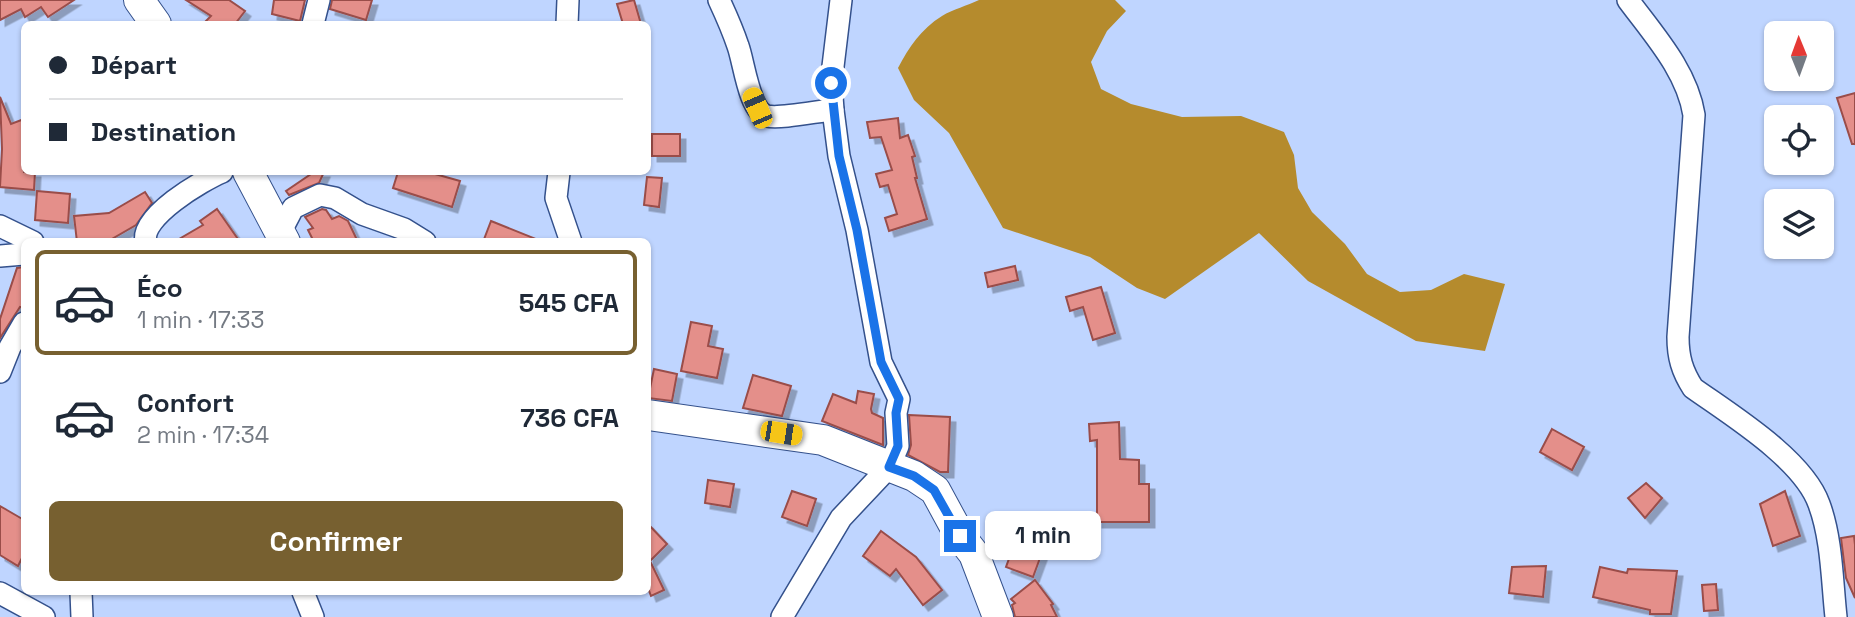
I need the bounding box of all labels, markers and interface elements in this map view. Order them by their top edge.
north arrow [1764,21,1834,91]
map controls [1764,21,1834,259]
text: Départ [91,48,177,82]
route start [815,67,847,99]
car [740,85,775,131]
button: locate [1764,105,1834,175]
text: Destination [91,115,236,149]
button: layers [1764,189,1834,259]
icon: car [53,271,116,334]
text: Éco [137,271,183,305]
text: 545 CFA [519,286,619,320]
text: 1 min · 17:33 [137,305,264,335]
icon: car [53,386,116,449]
text: Confort [137,386,234,420]
text: 736 CFA [520,401,619,435]
car [759,419,804,447]
text: 2 min · 17:34 [137,420,269,450]
button: Confirmer [49,501,623,581]
callout: 1 min [984,512,1100,560]
route end [944,520,976,552]
text: 1 min [1015,520,1071,550]

